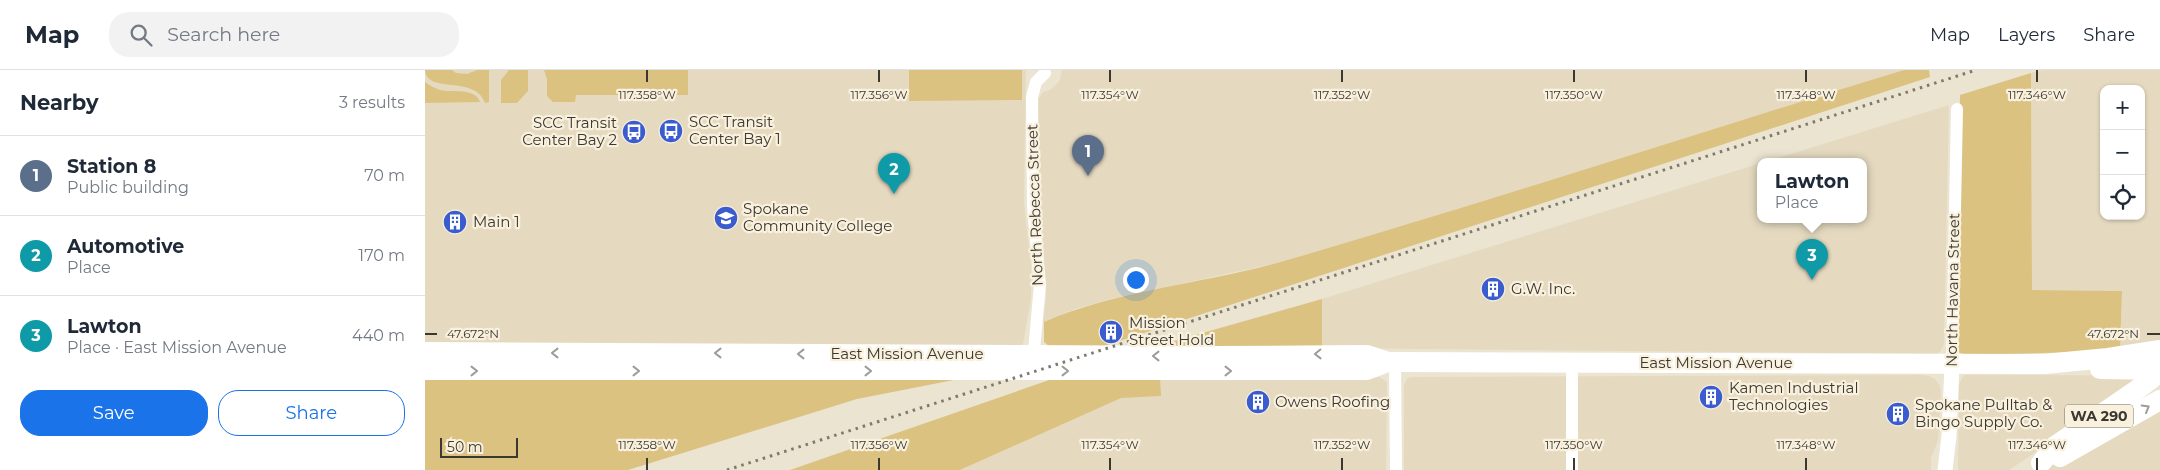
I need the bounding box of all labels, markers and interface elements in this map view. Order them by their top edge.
search box [109,12,459,57]
text: Map [25,20,79,49]
icon: search [127,21,155,49]
text: Search here [167,23,280,46]
text: Map [1930,24,1970,46]
text: Layers [1998,24,2055,46]
text: Share [2083,24,2135,46]
map controls [2100,85,2145,220]
button: + [2100,85,2145,130]
text: 117.358°W [618,87,676,102]
text: 117.356°W [851,87,907,102]
text: 117.354°W [1081,87,1139,102]
text: 117.352°W [1314,87,1370,102]
text: 117.350°W [1545,87,1603,102]
text: 117.348°W [1777,87,1835,102]
text: 117.346°W [2008,87,2066,102]
text: Nearby [20,90,99,115]
text: 3 results [339,93,405,112]
place label: SCC Transit Center Bay 1 [689,112,781,148]
place label: SCC Transit Center Bay 2 [522,113,617,149]
bus stop icon: SCC Transit Center Bay 1 [658,118,684,144]
bus stop icon: SCC Transit Center Bay 2 [621,119,647,145]
street label: North Rebecca Street [1022,124,1047,286]
button: − [2100,130,2145,175]
pin: 1 [1072,135,1104,176]
pin: 2 [878,153,910,194]
text: Station 8 [67,155,156,178]
popup [1757,158,1867,223]
text: 1 [33,166,39,185]
text: 70 m [364,166,405,185]
text: Lawton [1775,170,1849,193]
button: locate [2100,175,2145,220]
text: Public building [67,178,189,197]
text: Place [1775,193,1819,212]
place label: Spokane Community College [743,199,892,235]
school or university icon: Spokane Community College [713,205,739,231]
building icon: Main 1 [442,209,468,235]
place label: Main 1 [473,212,520,231]
street label: North Havana Street [1942,213,1963,367]
text: Automotive [67,235,184,258]
pin: 3 [1796,239,1828,280]
text: 2 [31,246,41,265]
text: 170 m [358,246,405,265]
text: Place [67,258,111,277]
your location [1123,267,1149,293]
building icon: G.W. Inc. [1480,276,1506,302]
place label: G.W. Inc. [1511,279,1575,298]
place label: Mission Street Hold [1129,313,1214,349]
text: Lawton [67,315,142,338]
building icon: Mission Street Hold [1098,319,1124,345]
text: 3 [31,326,41,345]
text: 440 m [352,326,405,345]
text: 47.672°N [447,326,499,341]
text: 47.672°N [2087,326,2139,341]
text: Place · East Mission Avenue [67,338,287,357]
street label: East Mission Avenue [830,344,984,363]
one-way arrow [551,348,558,358]
one-way arrow [713,348,721,358]
one-way arrow [796,349,804,359]
one-way arrow [1314,349,1322,360]
one-way arrow [1151,351,1159,361]
street label: East Mission Avenue [1639,353,1793,372]
one-way arrow [470,365,478,376]
one-way arrow [632,366,640,376]
one-way arrow [864,366,872,376]
one-way arrow [1062,366,1069,376]
one-way arrow [1224,366,1232,376]
place label: Kamen Industrial Technologies [1729,378,1859,414]
building icon: Kamen Industrial Technologies [1698,384,1724,410]
building icon: Owens Roofing [1245,389,1271,415]
button: Save [20,390,208,436]
button: Share [218,390,405,436]
place label: Owens Roofing [1275,392,1390,411]
place label: Spokane Pulltab & Bingo Supply Co. [1915,395,2052,431]
building icon: Spokane Pulltab & Bingo Supply Co. [1885,401,1911,427]
road number: WA 290 [2065,404,2133,428]
one-way arrow [2140,404,2149,414]
scale bar [440,435,517,458]
text: 117.358°W [618,437,676,452]
text: 117.356°W [851,437,907,452]
text: 117.354°W [1081,437,1139,452]
text: 117.352°W [1314,437,1370,452]
text: 117.350°W [1545,437,1603,452]
text: 117.348°W [1777,437,1835,452]
text: 117.346°W [2008,437,2066,452]
text: 50 m [447,438,483,456]

